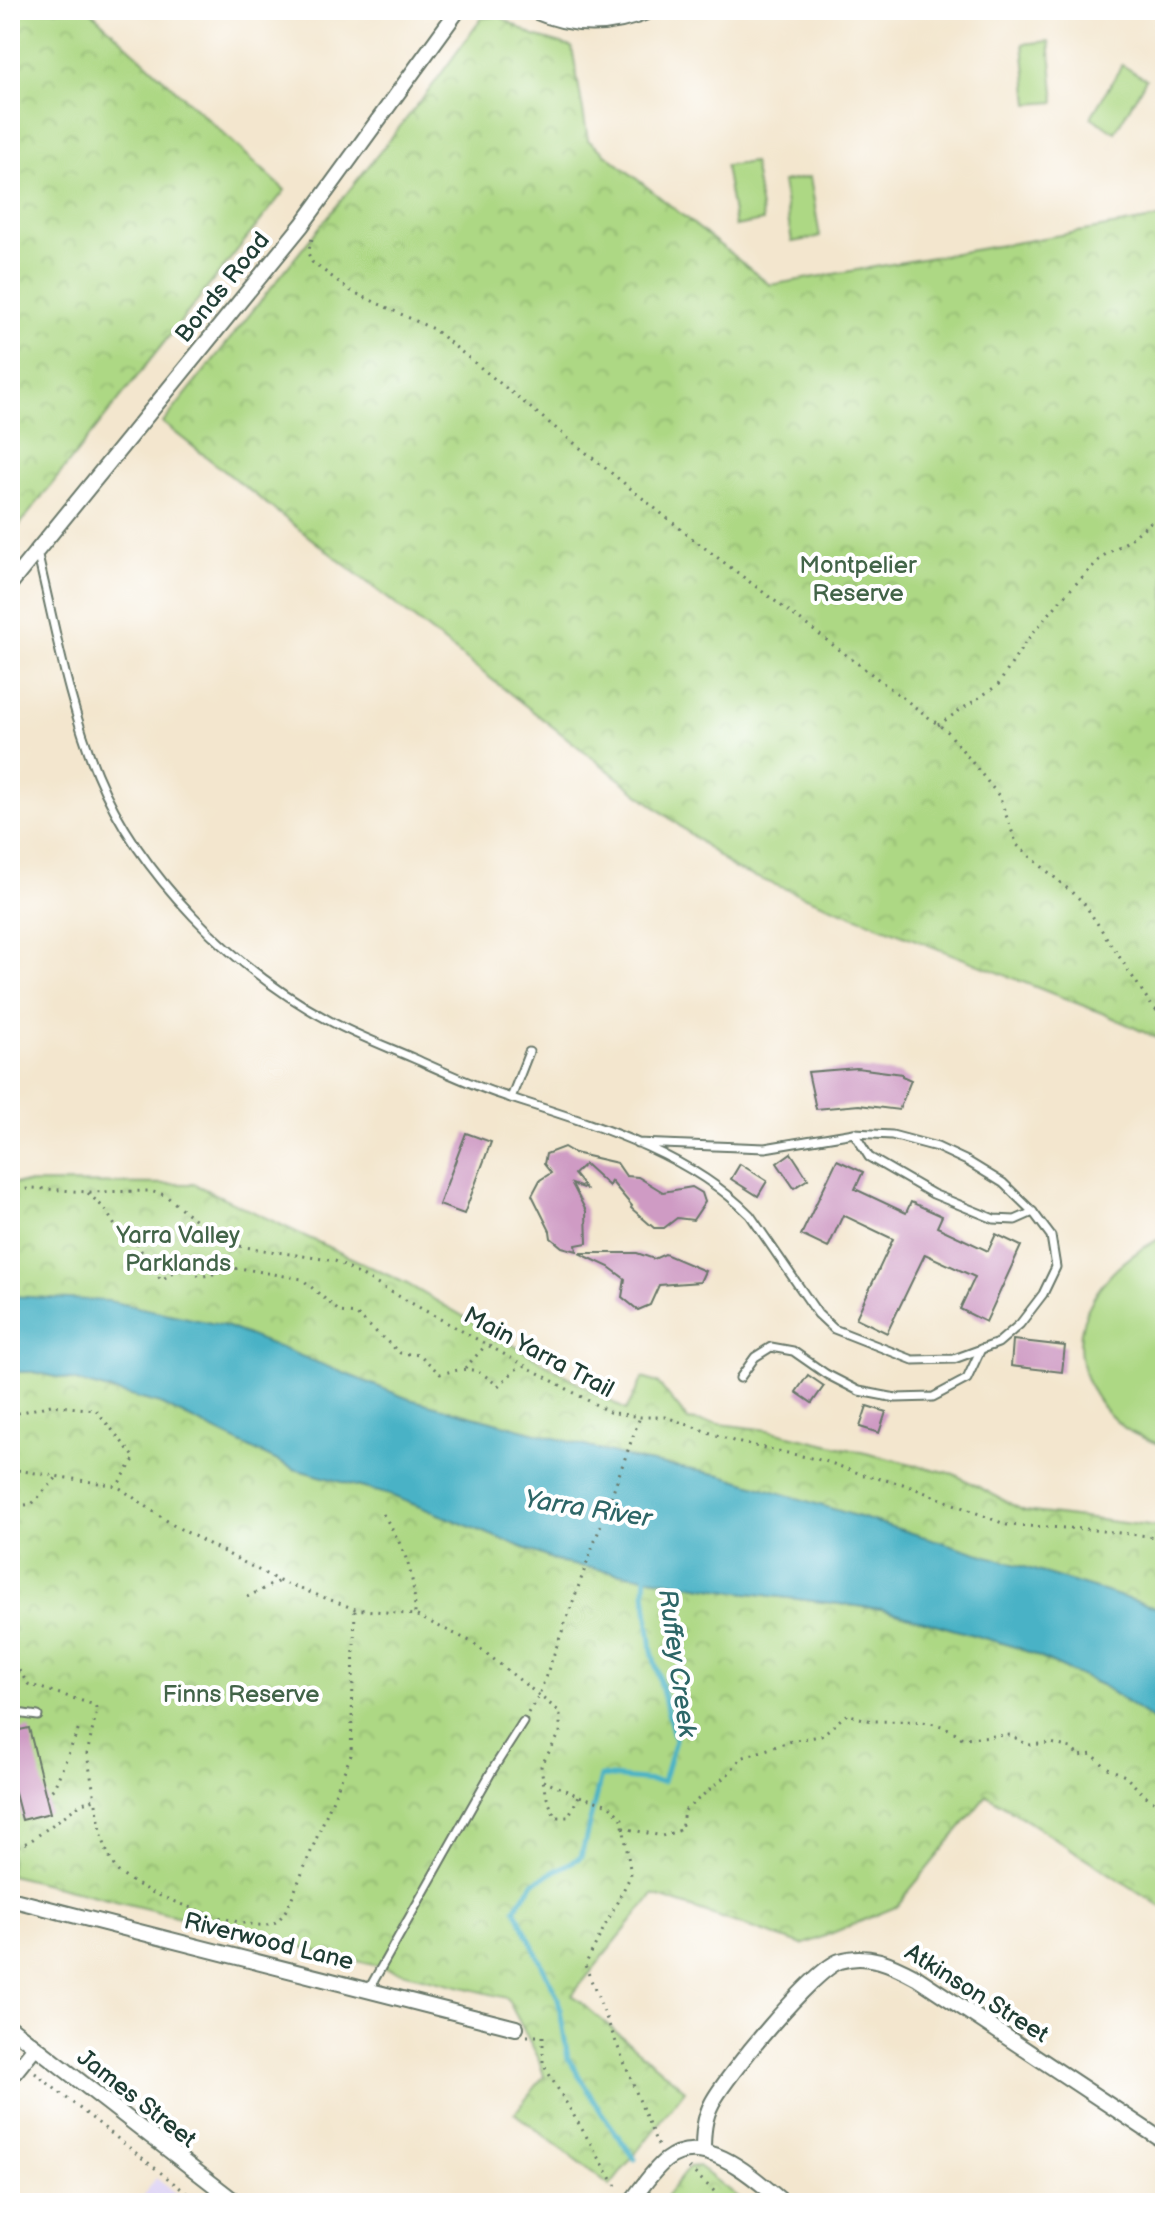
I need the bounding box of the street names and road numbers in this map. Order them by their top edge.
street label: Bonds Road [169,226,276,348]
street label: Main Yarra Trail [459,1301,619,1404]
street label: Riverwood Lane [181,1906,357,1977]
street label: Atkinson Street [900,1938,1054,2049]
street label: James Street [71,2043,203,2154]

